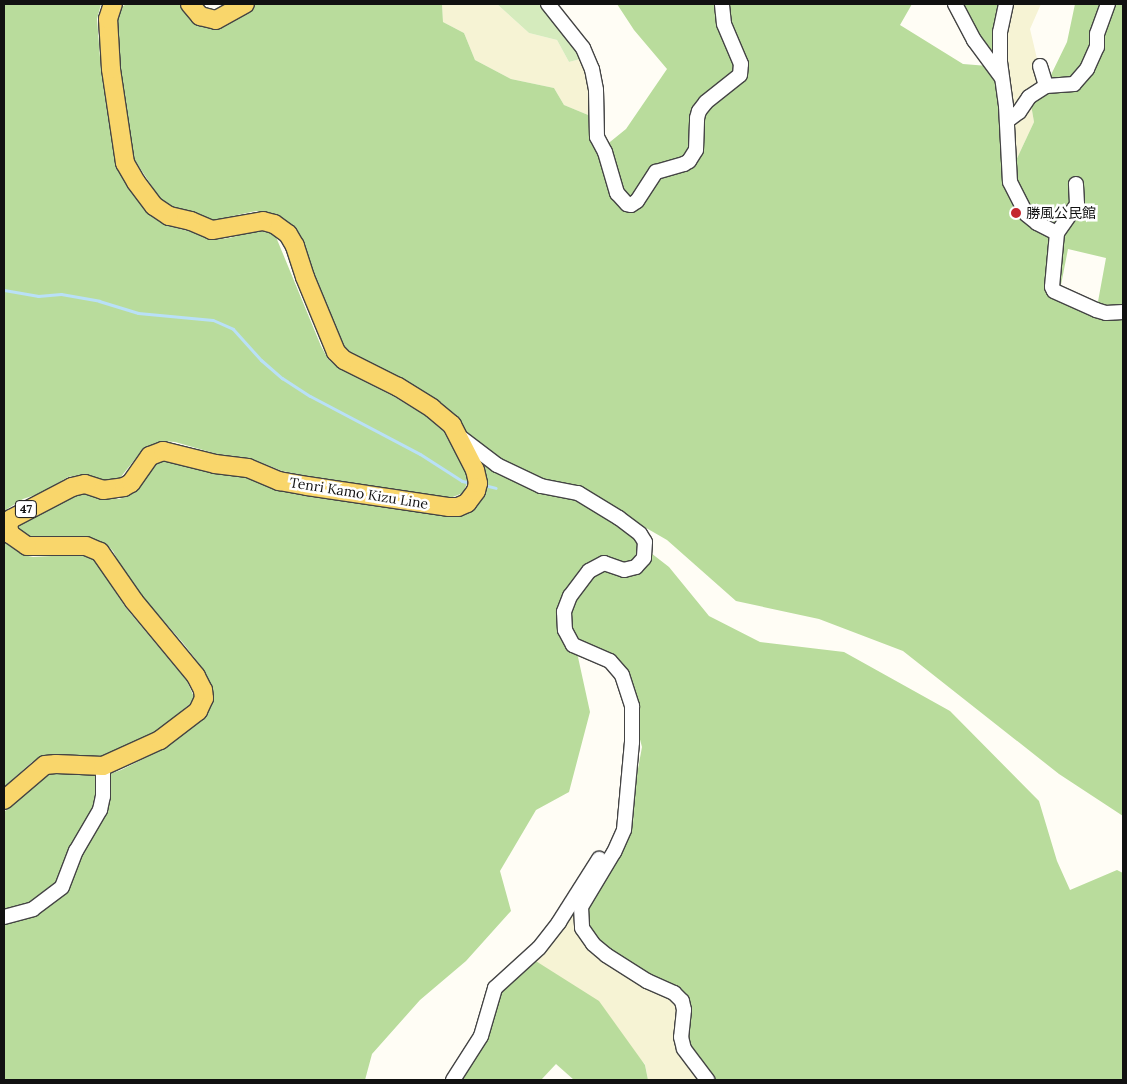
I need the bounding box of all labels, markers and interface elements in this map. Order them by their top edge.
place label: 勝風公民館 [1026,205,1096,221]
marker: 勝風公民館 [1010,207,1022,219]
street label: Tenri Kamo Kizu Line [289,474,429,512]
road number: 47 [15,499,37,518]

